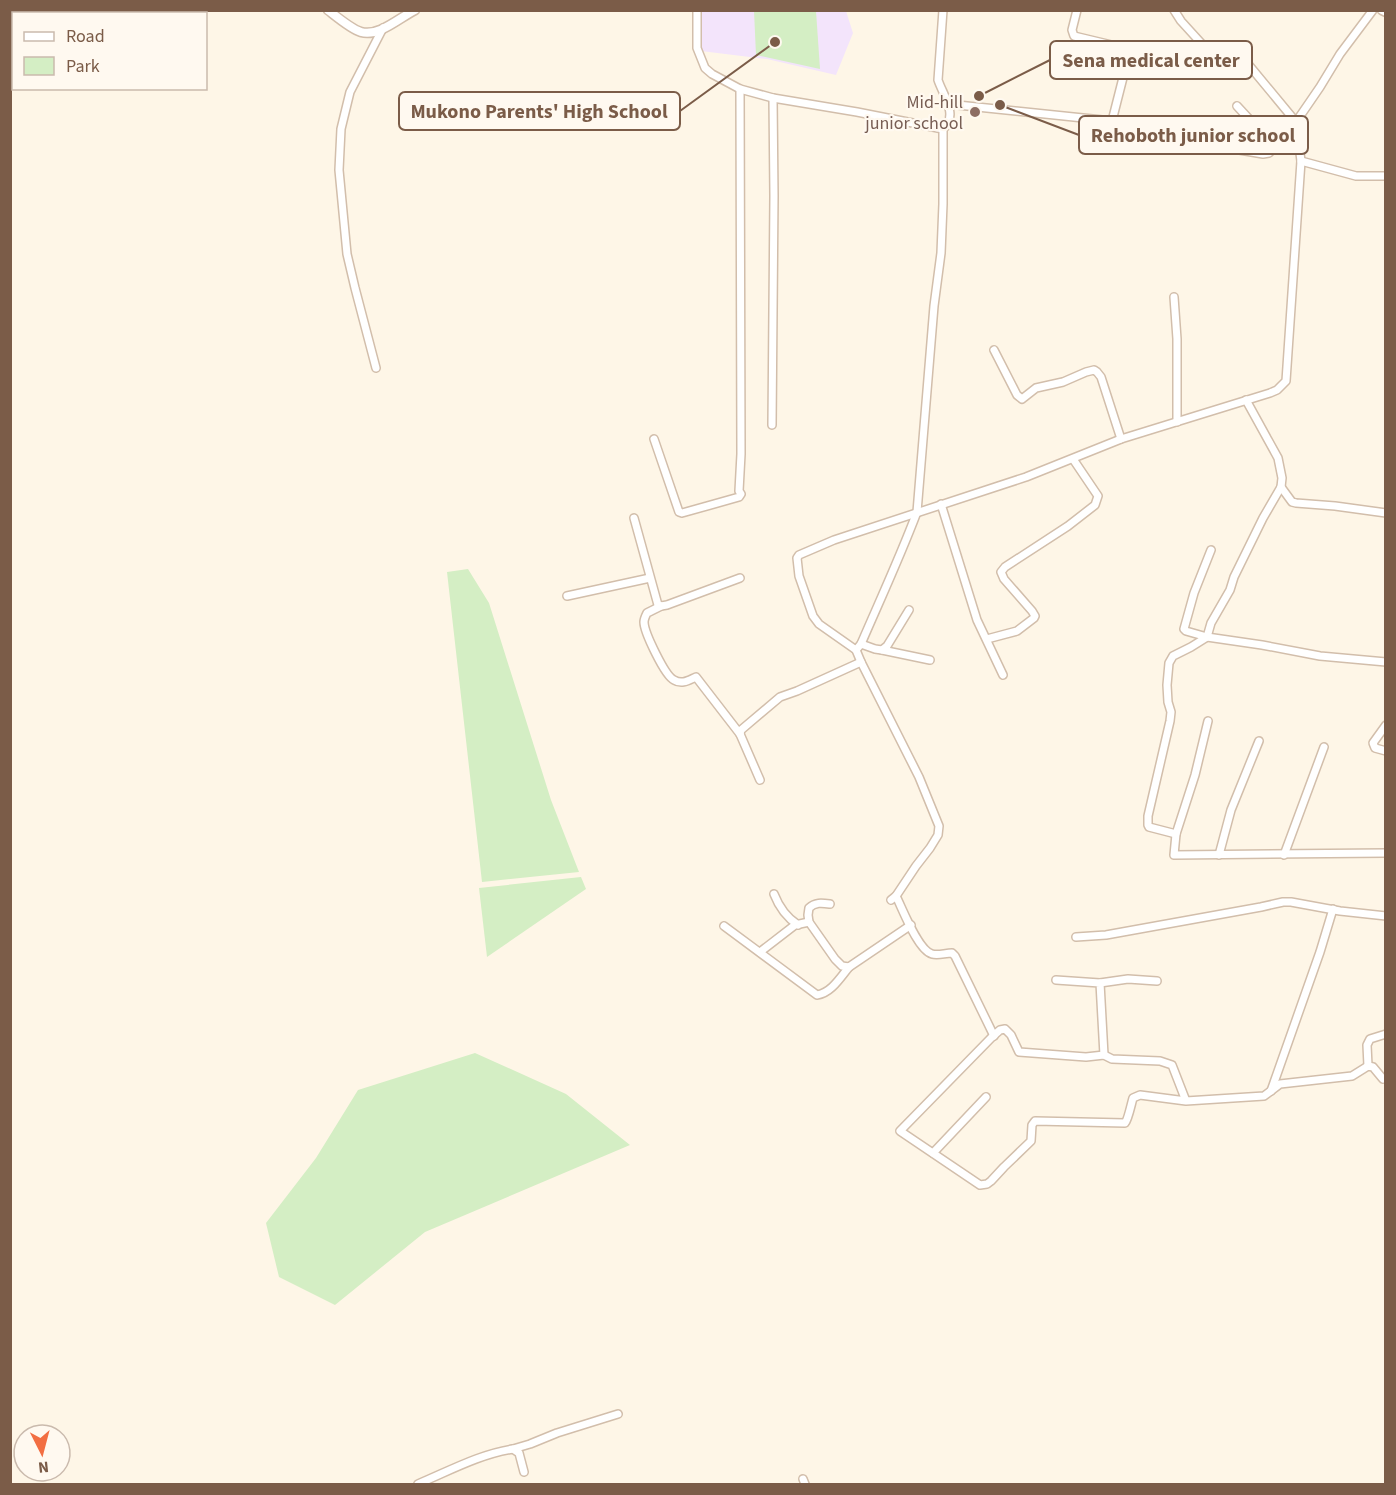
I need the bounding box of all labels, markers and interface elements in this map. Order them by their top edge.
legend [12,12,207,90]
text: Road [66,24,105,49]
callout: Sena medical center [1050,41,1252,79]
text: Sena medical center [1062,47,1240,75]
text: Park [66,54,100,79]
place label: Mid-hill junior school [864,90,963,136]
callout: Mukono Parents' High School [399,92,680,130]
text: Mukono Parents' High School [410,98,668,126]
marker: Mid-hill junior school [968,105,982,119]
callout: Rehoboth junior school [1079,116,1308,154]
text: Rehoboth junior school [1091,122,1296,150]
north arrow [12,1423,72,1483]
text: N [37,1455,50,1478]

